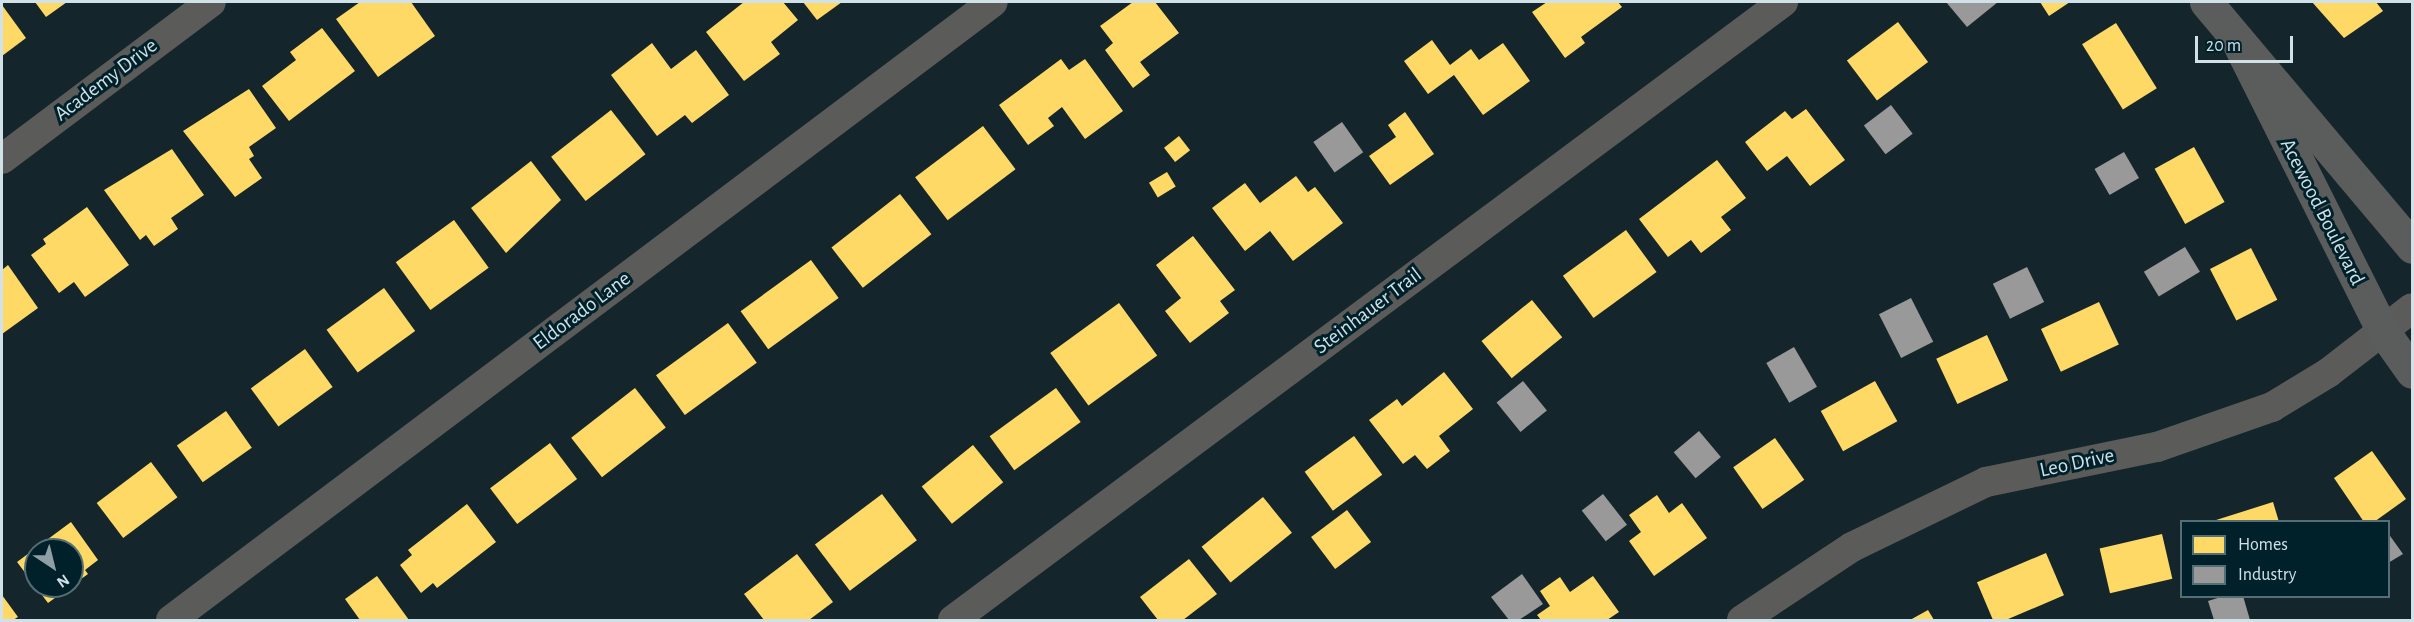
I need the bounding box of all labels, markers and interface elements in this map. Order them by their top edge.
scale bar [2198,24,2296,62]
street label: Academy Drive [50,33,162,127]
text: 20 m [2206,37,2241,55]
street label: Acewood Boulevard [2274,135,2370,289]
street label: Steinhauer Trail [1309,262,1427,360]
street label: Eldorado Lane [528,266,636,356]
street label: Leo Drive [2037,443,2117,483]
legend [2180,520,2390,598]
text: Homes [2238,536,2288,554]
north arrow [24,538,84,598]
text: Industry [2238,566,2297,584]
text: N [54,571,72,591]

